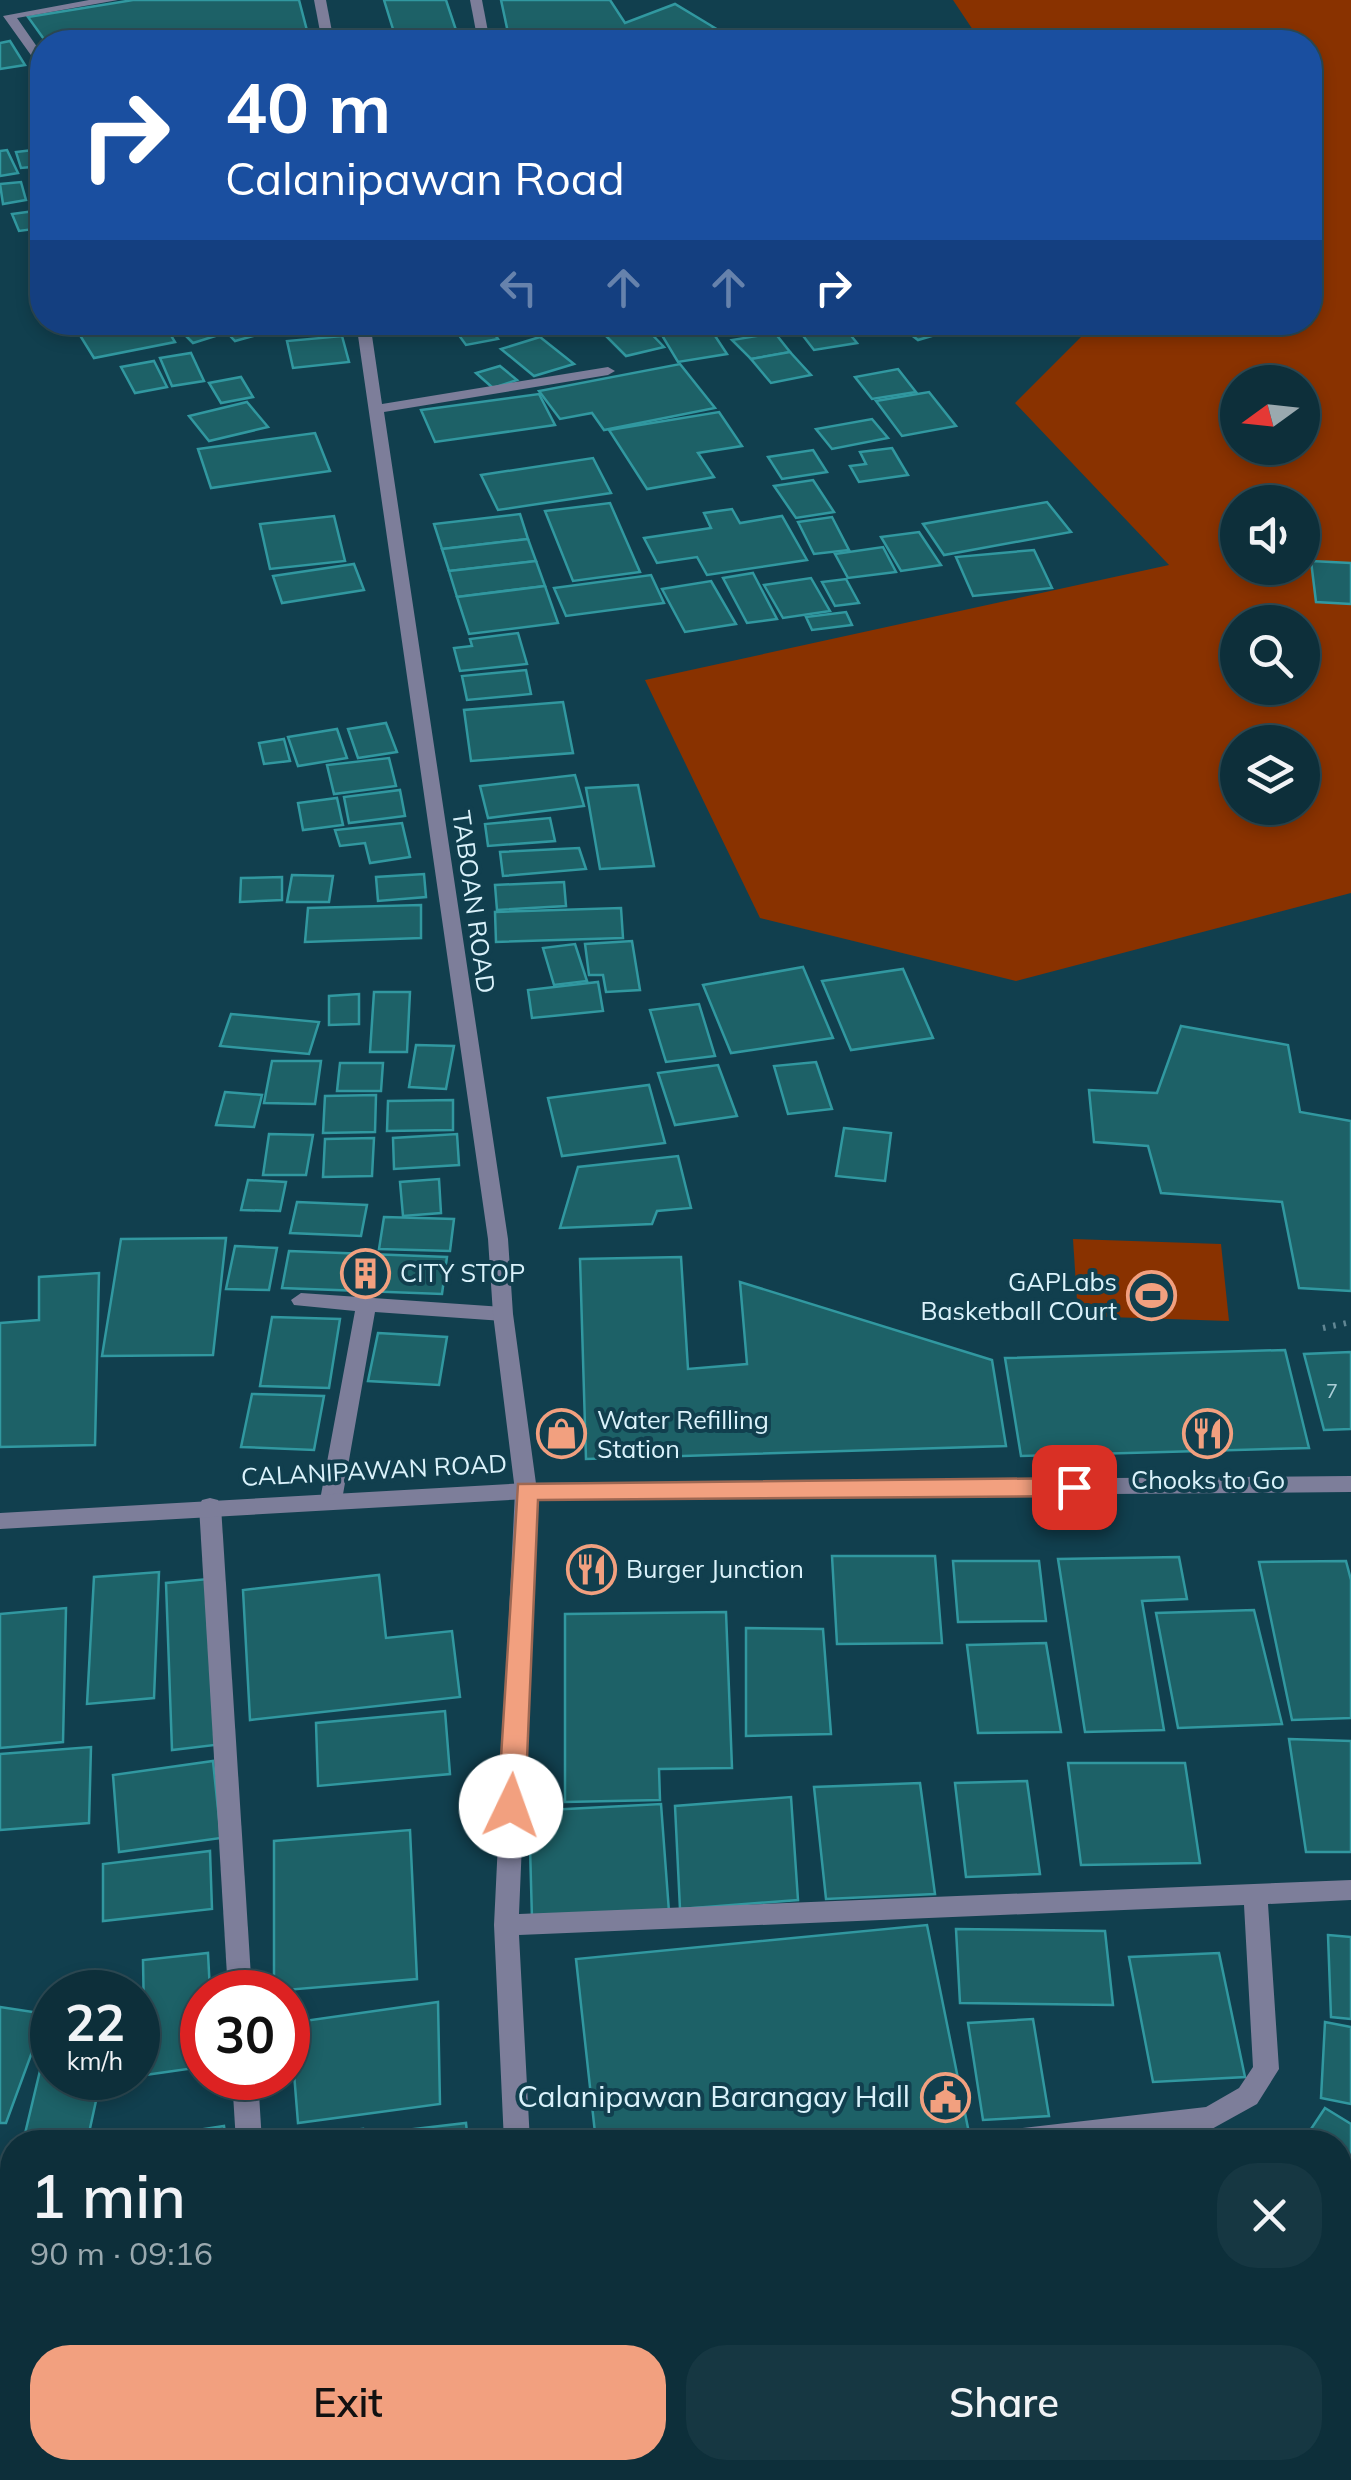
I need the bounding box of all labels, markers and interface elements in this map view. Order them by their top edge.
text: 40 m [225,63,391,151]
icon: right [60,70,190,200]
text: Calanipawan Road [225,150,625,206]
icon: left [491,260,546,315]
icon: ahead [596,260,651,315]
icon: ahead [701,260,756,315]
icon: right [806,260,861,315]
north arrow [1220,365,1320,465]
map controls [1220,365,1320,825]
button: sound [1220,485,1320,585]
button: search [1220,605,1320,705]
button: layers [1220,725,1320,825]
street label: TABOAN ROAD [446,808,503,995]
building icon: CITY STOP [339,1247,391,1299]
place label: CITY STOP [400,1257,525,1288]
place label: GAPLabs Basketball COurt [921,1266,1117,1326]
sports icon: GAPLabs Basketball COurt [1126,1270,1178,1322]
house number: 7 [1326,1378,1338,1403]
place label: Water Refilling Station [597,1404,769,1464]
shop icon: Water Refilling Station [536,1408,588,1460]
restaurant icon: Chooks to Go [1182,1408,1234,1460]
pin [1032,1445,1117,1530]
street label: CALANIPAWAN ROAD [240,1447,508,1492]
icon: arrive [1047,1460,1102,1515]
place label: Chooks to Go [1131,1464,1285,1495]
restaurant icon: Burger Junction [565,1543,617,1595]
place label: Burger Junction [626,1553,804,1584]
position arrow [459,1754,563,1858]
speed limit sign: 30 [180,1970,310,2100]
text: 22 [65,1991,125,2054]
text: km/h [67,2045,123,2076]
public building icon: Calanipawan Barangay Hall [919,2071,971,2123]
place label: Calanipawan Barangay Hall [517,2077,910,2115]
text: 1 min [30,2158,186,2233]
button: close [1217,2163,1322,2268]
text: 90 m · 09:16 [30,2233,213,2273]
button: Exit [30,2345,666,2460]
button: Share [686,2345,1322,2460]

